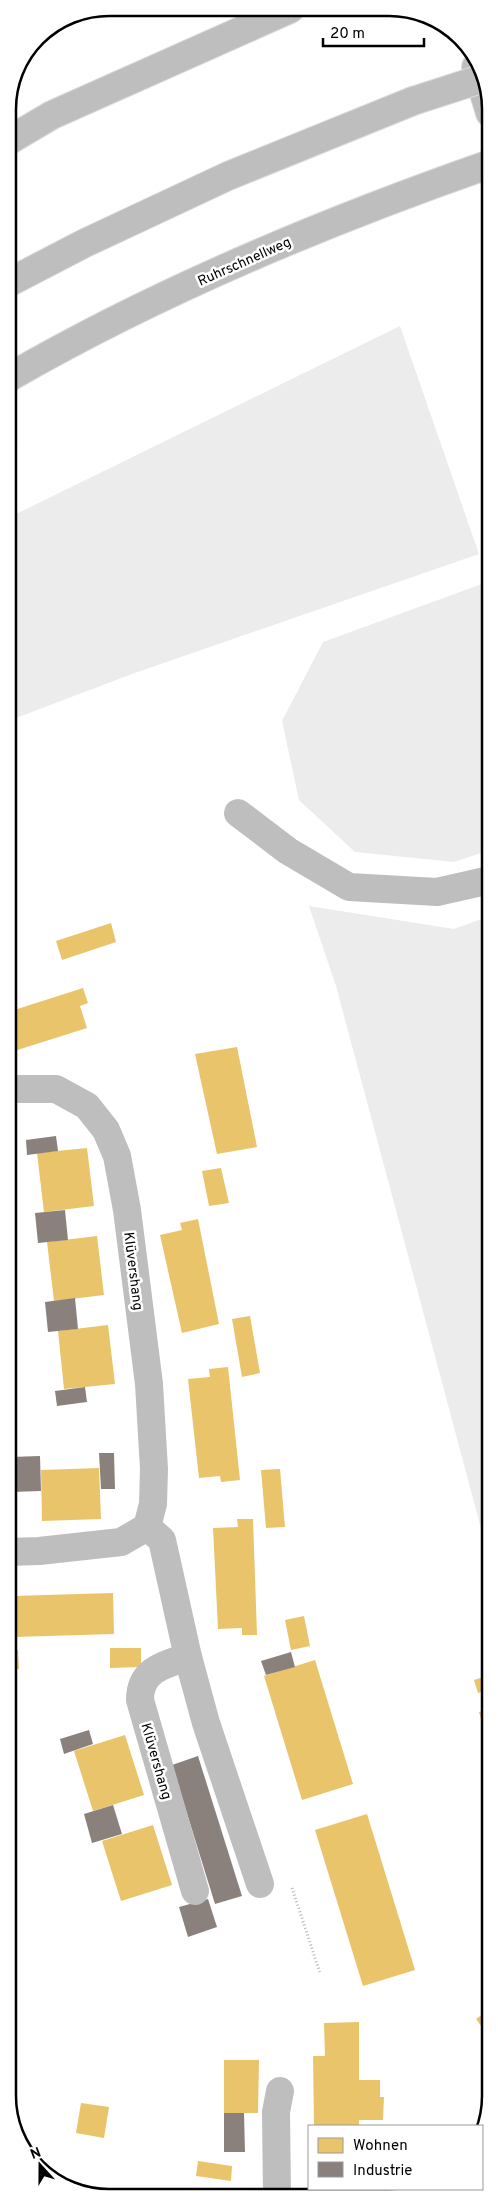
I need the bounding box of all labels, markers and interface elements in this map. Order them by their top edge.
scale bar [323,15,424,47]
text: 20 m [330,25,365,44]
street label: Ruhrschnellweg [195,234,294,291]
street label: Klüvershang [119,1231,146,1311]
street label: Klüvershang [137,1721,175,1802]
legend [308,2125,483,2190]
text: Wohnen [353,2137,408,2156]
north arrow [15,2140,65,2190]
text: N [28,2145,44,2164]
text: Industrie [353,2162,412,2181]

